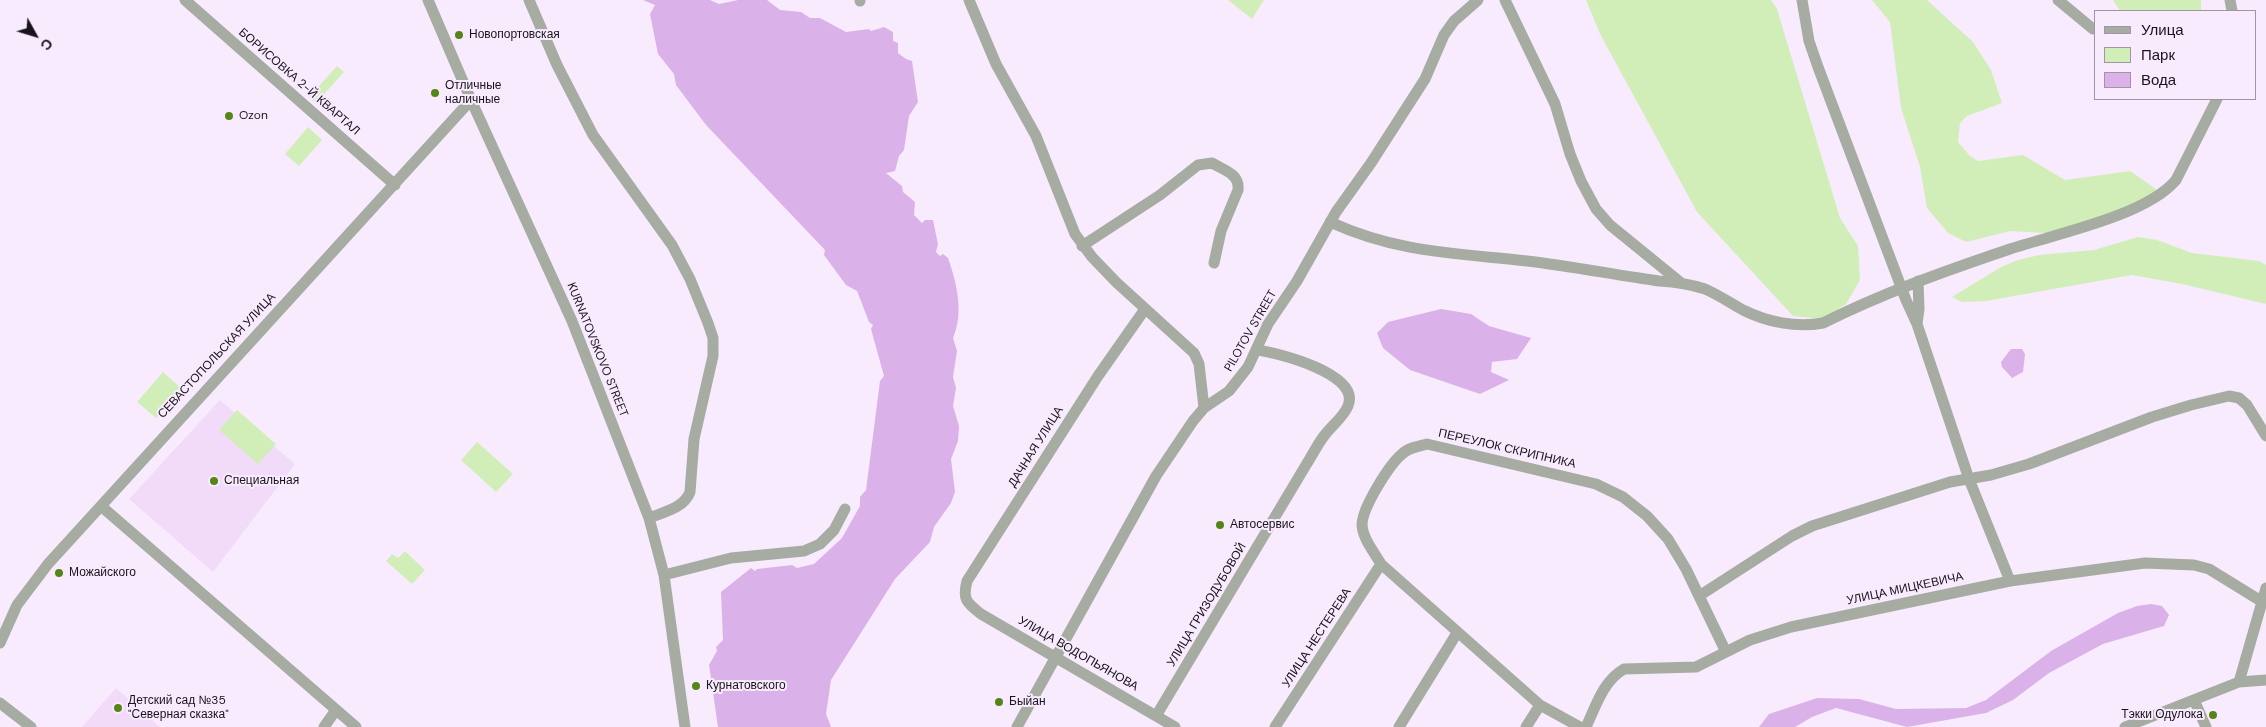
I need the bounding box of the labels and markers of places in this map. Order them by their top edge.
place label: Новопортовская [469,28,560,42]
marker: Новопортовская [453,29,465,41]
place label: Отличные наличные [445,79,501,107]
marker: Отличные наличные [429,87,441,99]
place label: Ozon [239,109,268,123]
marker: Ozon [223,110,235,122]
place label: Специальная [224,474,299,488]
marker: Специальная [208,475,220,487]
place label: Автосервис [1230,518,1295,532]
marker: Автосервис [1214,519,1226,531]
place label: Можайского [69,566,136,580]
marker: Можайского [53,567,65,579]
place label: Курнатовского [706,679,786,693]
marker: Курнатовского [690,680,702,692]
place label: Детский сад №35 "Северная сказка" [128,694,229,722]
place label: Быйан [1009,695,1046,709]
marker: Быйан [993,696,1005,708]
marker: Детский сад №35 "Северная сказка" [112,702,124,714]
place label: Тэкки Одулока [2121,708,2203,722]
marker: Тэкки Одулока [2207,709,2219,721]

